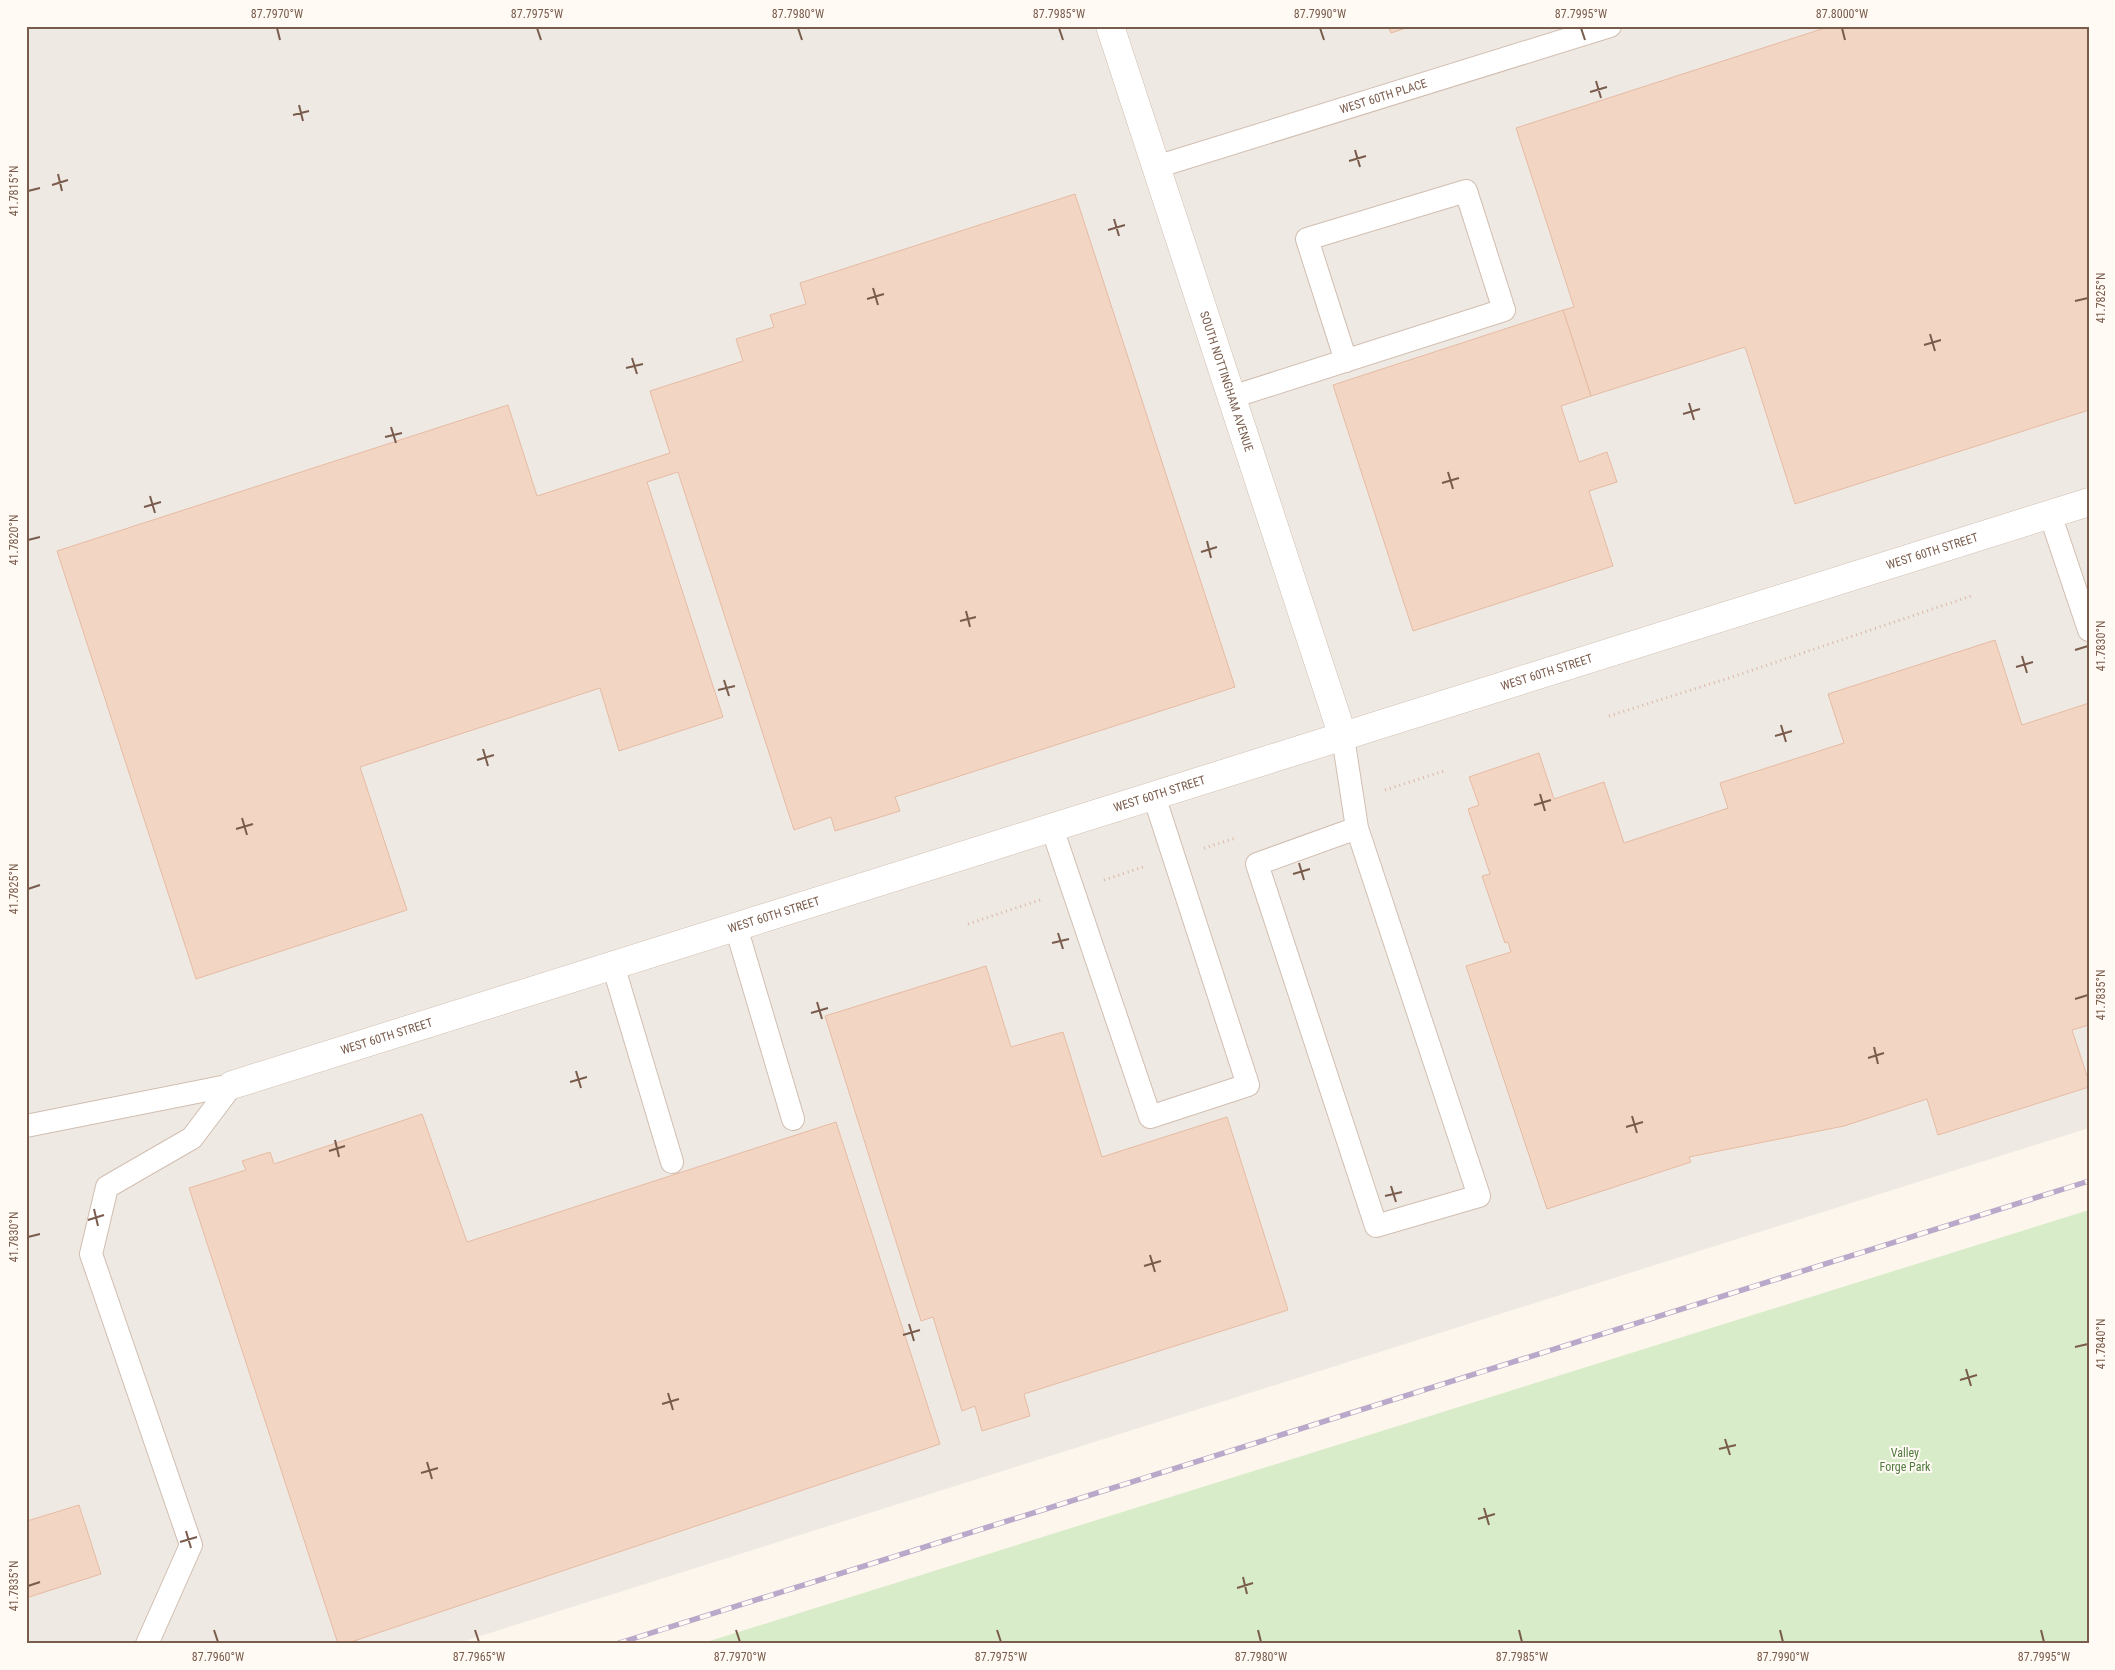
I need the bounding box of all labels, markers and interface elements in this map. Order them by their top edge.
text: 87.7970°W [251,7,303,21]
text: 87.7975°W [511,7,563,21]
text: 87.7980°W [772,7,824,21]
text: 87.7985°W [1033,7,1085,21]
text: 87.7990°W [1294,7,1346,21]
text: 87.7995°W [1555,7,1607,21]
text: 87.8000°W [1816,7,1868,21]
street label: WEST 60TH PLACE [1338,76,1429,117]
text: 41.7815°N [7,166,21,216]
text: 41.7825°N [2094,273,2108,323]
street label: SOUTH NOTTINGHAM AVENUE [1197,309,1256,453]
text: 41.7820°N [7,515,21,565]
street label: WEST 60TH STREET [1884,530,1980,572]
text: 41.7830°N [2094,621,2108,671]
street label: WEST 60TH STREET [1499,651,1594,693]
street label: WEST 60TH STREET [1112,773,1207,815]
text: 41.7825°N [7,864,21,914]
street label: WEST 60TH STREET [726,894,822,936]
text: 41.7835°N [2094,970,2108,1020]
street label: WEST 60TH STREET [339,1015,434,1057]
text: 41.7830°N [7,1212,21,1262]
text: 41.7840°N [2094,1319,2108,1369]
park label: Valley Forge Park [1880,1446,1931,1474]
text: 41.7835°N [7,1561,21,1611]
text: 87.7960°W [192,1650,244,1664]
text: 87.7965°W [453,1650,505,1664]
text: 87.7970°W [714,1650,766,1664]
text: 87.7975°W [975,1650,1027,1664]
text: 87.7980°W [1235,1650,1287,1664]
text: 87.7985°W [1496,1650,1548,1664]
text: 87.7990°W [1757,1650,1809,1664]
text: 87.7995°W [2018,1650,2070,1664]

